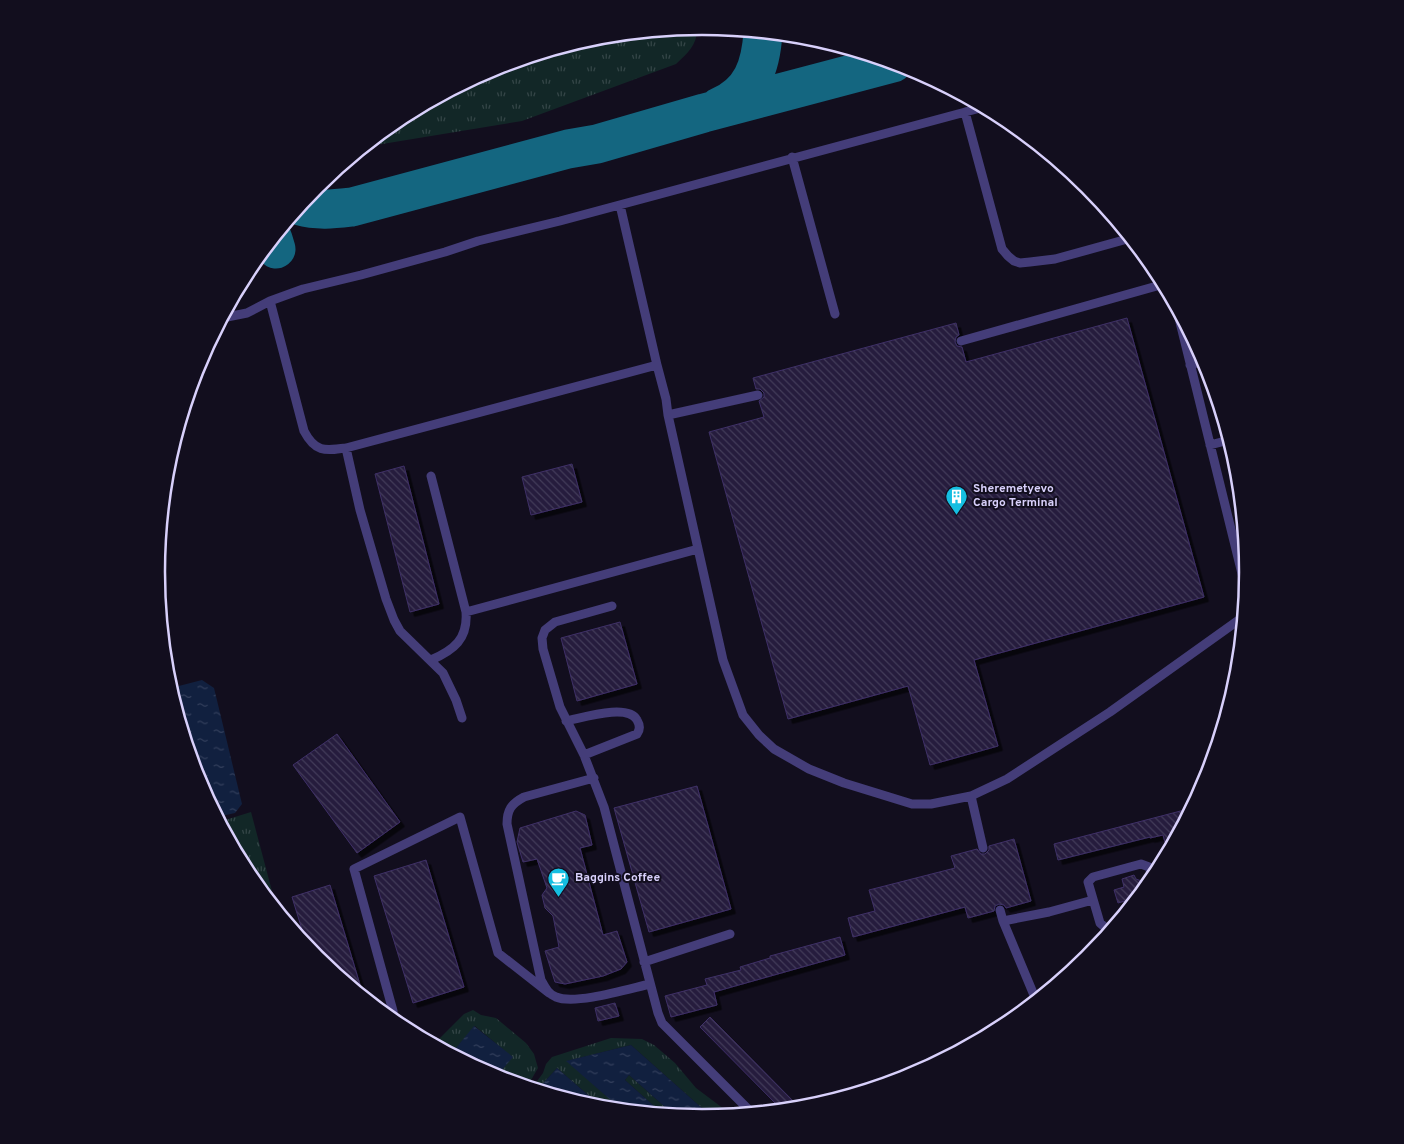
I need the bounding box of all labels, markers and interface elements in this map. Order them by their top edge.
place label: Sheremetyevo Cargo Terminal [973,481,1058,511]
building icon: Sheremetyevo Cargo Terminal [945,484,969,515]
cafe icon: Baggins Coffee [547,866,571,897]
place label: Baggins Coffee [575,870,660,886]

